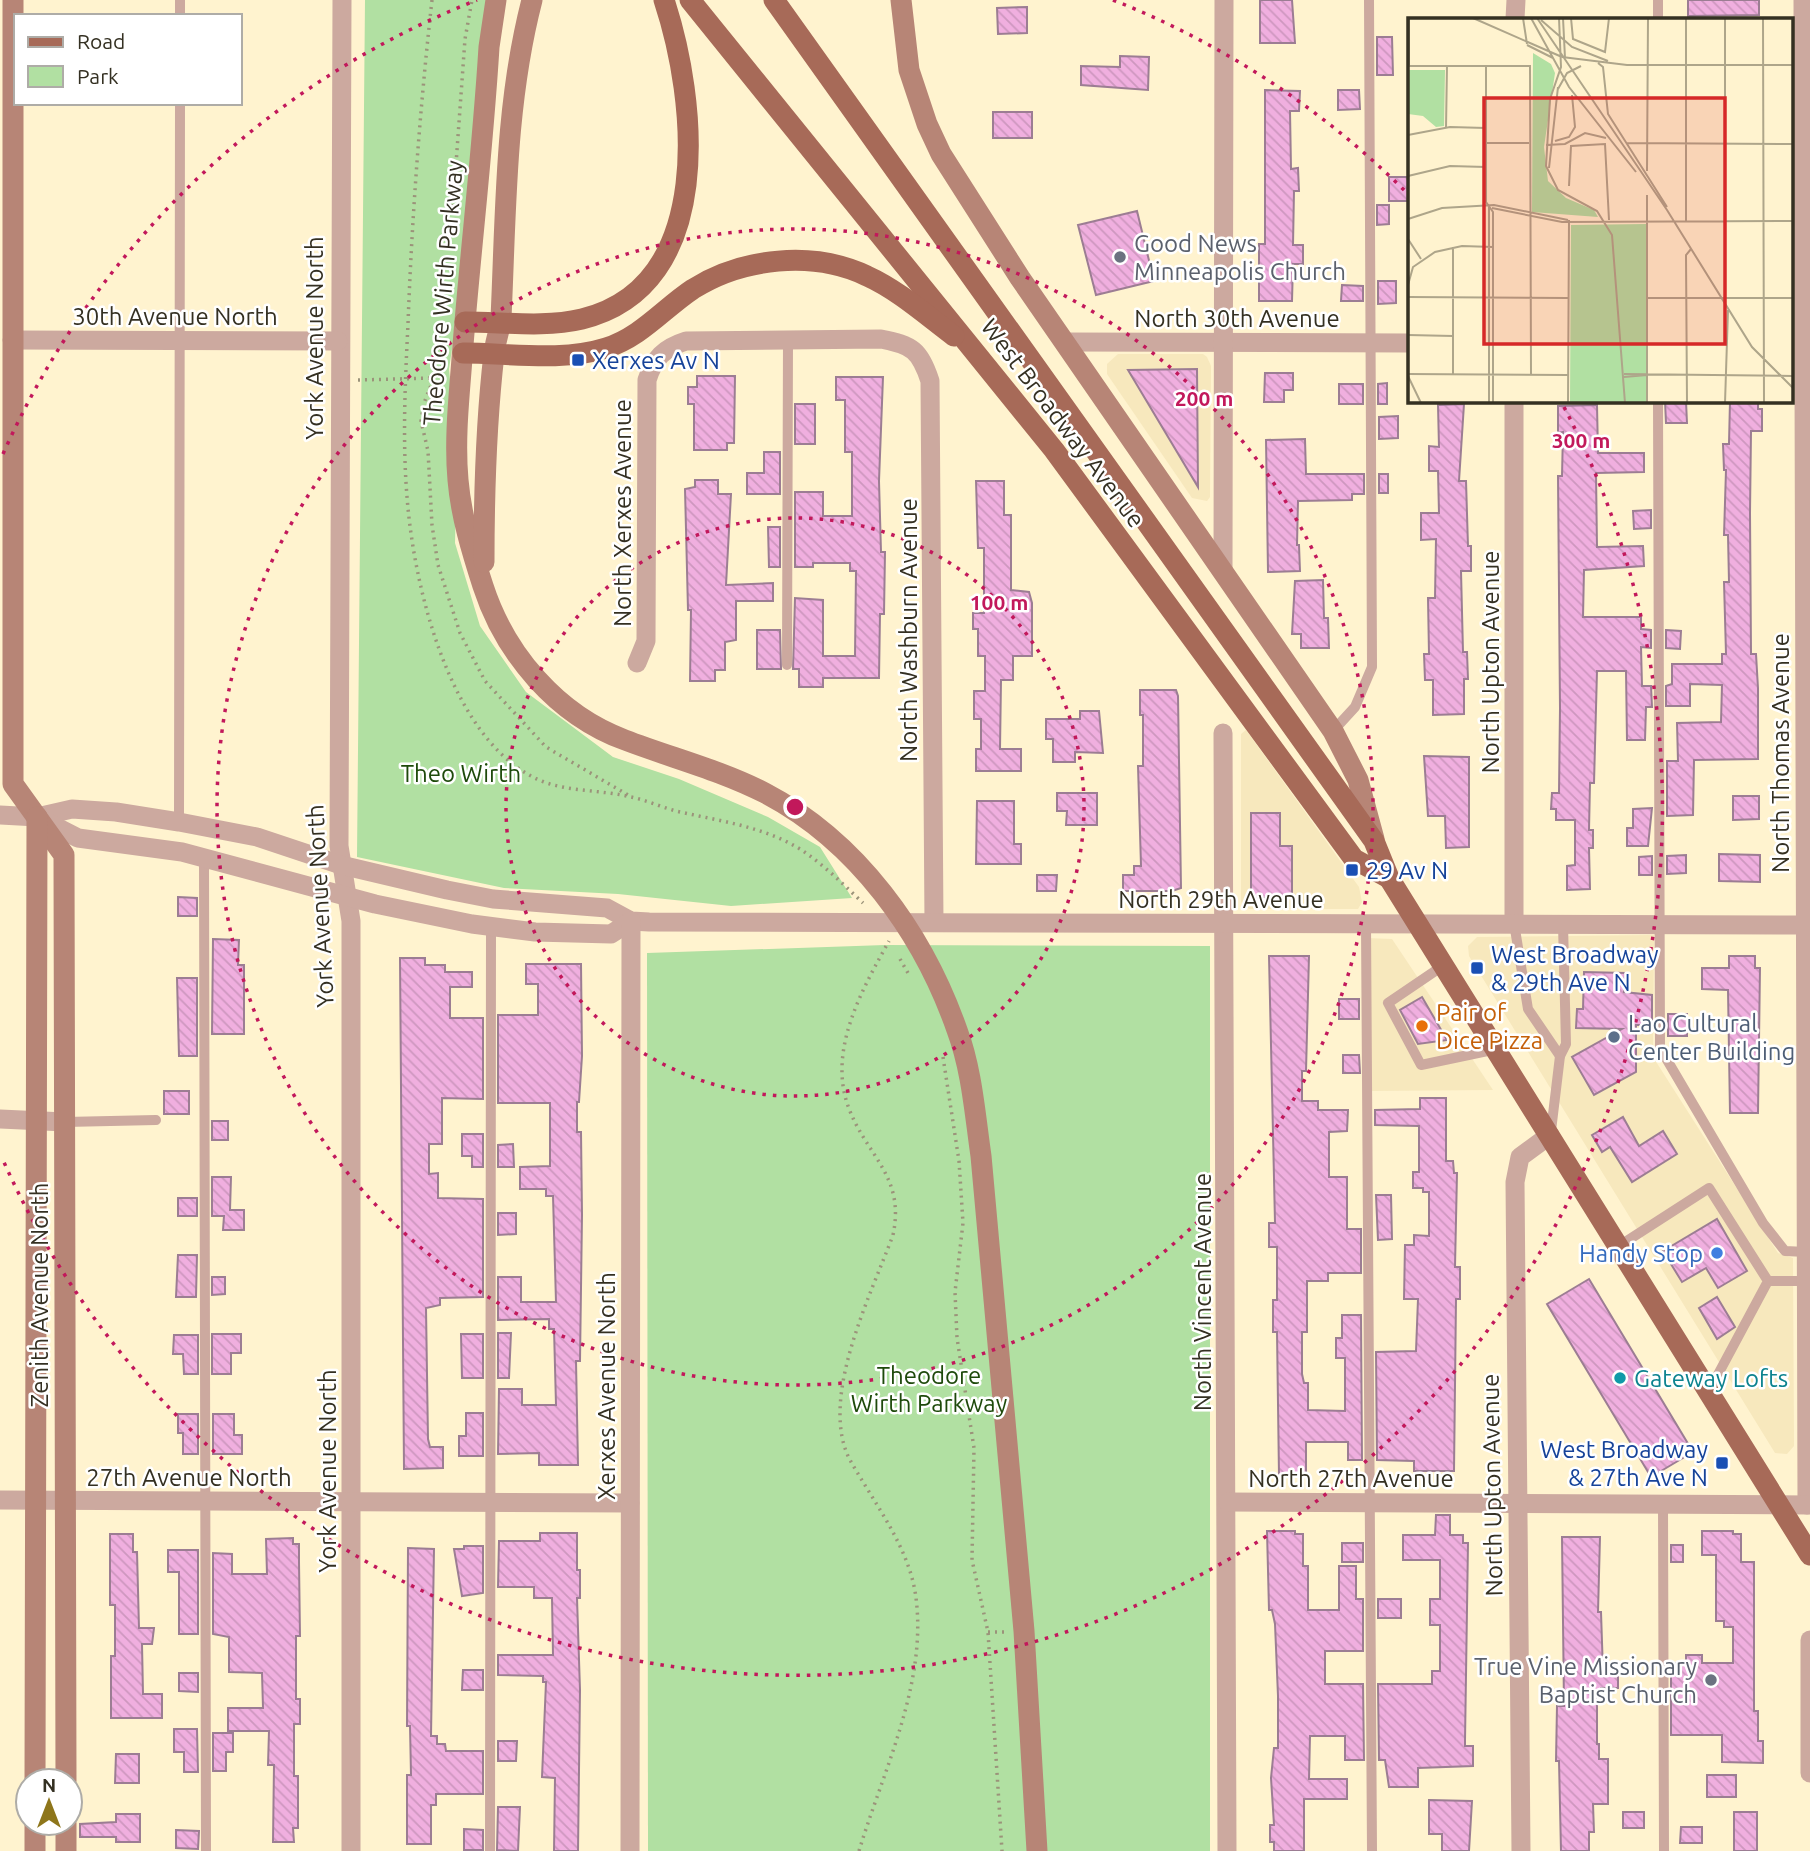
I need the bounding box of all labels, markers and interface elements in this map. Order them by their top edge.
legend [14,14,242,105]
inset map [1408,18,1792,402]
text: Road [77,29,125,53]
text: Park [77,64,119,88]
street label: Theodore Wirth Parkway [418,159,468,427]
place label: Good News Minneapolis Church [1134,230,1346,285]
street label: York Avenue North [301,236,328,440]
marker: Good News Minneapolis Church [1112,249,1128,265]
street label: 30th Avenue North [72,303,278,330]
street label: North 30th Avenue [1134,305,1340,332]
street label: West Broadway Avenue [976,313,1150,533]
place label: Xerxes Av N [592,347,720,374]
marker: Xerxes Av N [570,352,586,368]
text: 200 m [1175,386,1233,410]
street label: North Xerxes Avenue [609,399,636,627]
text: 300 m [1552,428,1610,452]
street label: North Washburn Avenue [895,498,922,762]
street label: North Upton Avenue [1477,551,1504,773]
text: 100 m [970,590,1028,614]
street label: North Thomas Avenue [1767,633,1794,873]
park label: Theo Wirth [401,760,521,787]
centre of rings [783,795,807,819]
street label: York Avenue North [301,804,339,1008]
place label: 29 Av N [1366,857,1448,884]
marker: 29 Av N [1344,862,1360,878]
street label: North 29th Avenue [1118,886,1324,913]
place label: West Broadway & 29th Ave N [1491,941,1659,996]
marker: West Broadway & 29th Ave N [1469,960,1485,976]
place label: Pair of Dice Pizza [1436,999,1543,1054]
place label: Lao Cultural Center Building [1628,1010,1795,1065]
marker: Pair of Dice Pizza [1414,1018,1430,1034]
marker: Lao Cultural Center Building [1606,1029,1622,1045]
street label: North Vincent Avenue [1189,1173,1216,1411]
street label: Zenith Avenue North [26,1183,53,1407]
place label: Handy Stop [1579,1240,1703,1267]
marker: Handy Stop [1709,1245,1725,1261]
street label: Xerxes Avenue North [593,1272,620,1500]
park label: Theodore Wirth Parkway [851,1362,1008,1417]
place label: Gateway Lofts [1634,1365,1788,1392]
street label: York Avenue North [314,1369,341,1573]
marker: Gateway Lofts [1612,1370,1628,1386]
street label: North Upton Avenue [1477,1373,1507,1597]
place label: West Broadway & 27th Ave N [1540,1436,1708,1491]
marker: West Broadway & 27th Ave N [1714,1455,1730,1471]
street label: 27th Avenue North [86,1464,292,1491]
street label: North 27th Avenue [1248,1465,1454,1492]
place label: True Vine Missionary Baptist Church [1474,1653,1697,1708]
marker: True Vine Missionary Baptist Church [1703,1672,1719,1688]
north arrow [14,1767,84,1837]
text: N [42,1774,56,1796]

